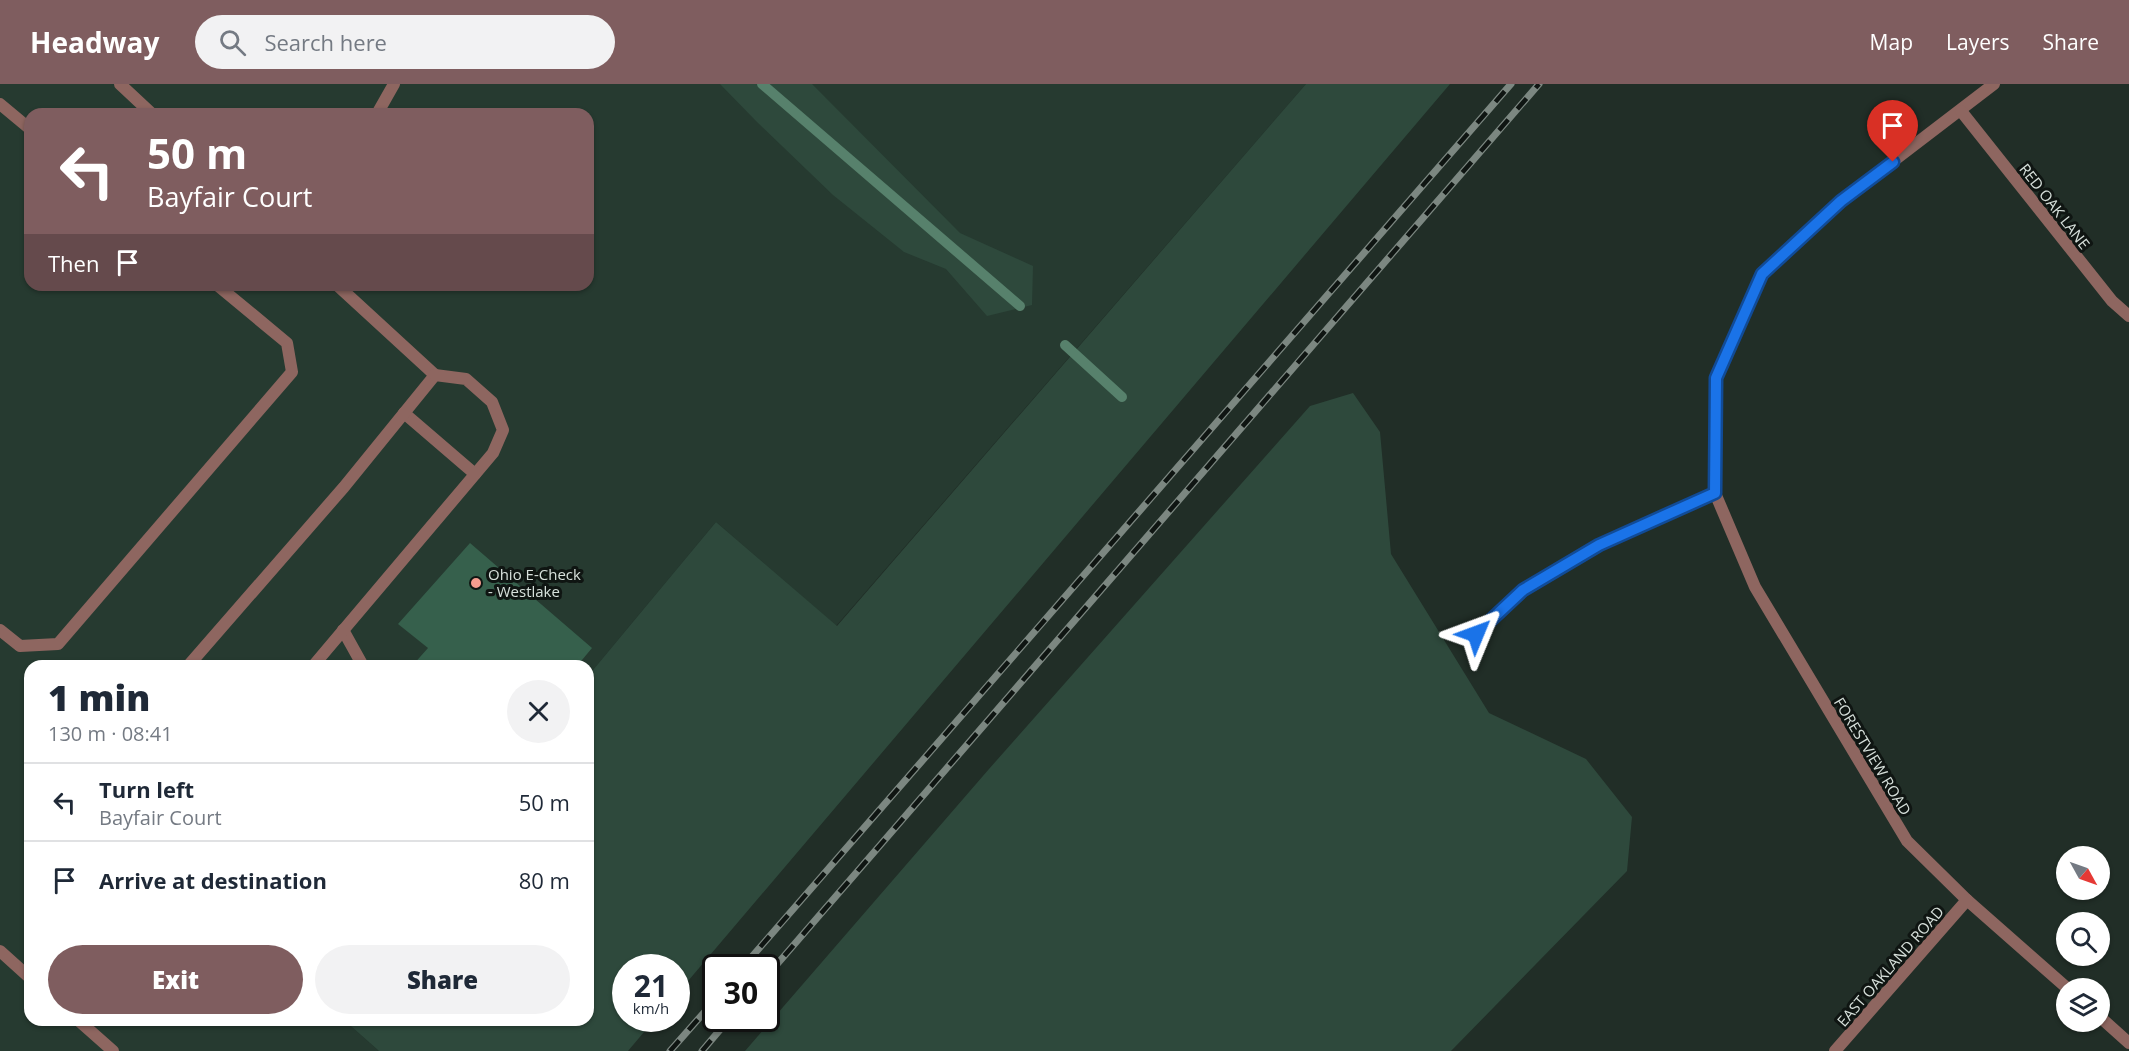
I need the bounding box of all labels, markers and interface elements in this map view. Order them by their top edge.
search box [195,15,615,69]
text: Headway [30,23,159,61]
icon: search [216,26,249,59]
text: Search here [264,27,387,57]
text: Map [1870,28,1913,56]
text: Layers [1946,28,2010,56]
text: Share [2043,28,2099,56]
pin [1867,100,1918,162]
icon: arrive [1876,109,1909,142]
text: 50 m [147,124,247,181]
icon: left [48,132,126,210]
street label: RED OAK LANE [2015,159,2095,253]
text: Bayfair Court [147,178,312,215]
icon: arrive [111,246,144,279]
text: Then [48,248,99,278]
place label: Ohio E-Check - Westlake [488,564,581,601]
marker: Ohio E-Check - Westlake [469,576,483,590]
position arrow [1444,602,1508,666]
text: 1 min [48,673,150,722]
button: close [507,680,570,743]
street label: FORESTVIEW ROAD [1830,693,1916,819]
text: 130 m · 08:41 [48,720,173,747]
text: Turn left [99,774,194,804]
icon: left [48,786,81,819]
text: 50 m [519,787,570,817]
text: Bayfair Court [99,804,222,831]
north arrow [2056,846,2110,900]
map controls [2056,846,2110,1032]
icon: arrive [48,864,81,897]
text: Arrive at destination [99,865,327,895]
text: 80 m [519,865,570,895]
street label: EAST OAKLAND ROAD [1832,902,1948,1030]
button: search [2056,912,2110,966]
button: Exit [48,945,303,1014]
button: Share [315,945,570,1014]
speed limit sign: 30 [702,954,780,1032]
text: 21 [634,965,668,1006]
button: layers [2056,978,2110,1032]
text: km/h [633,998,669,1018]

